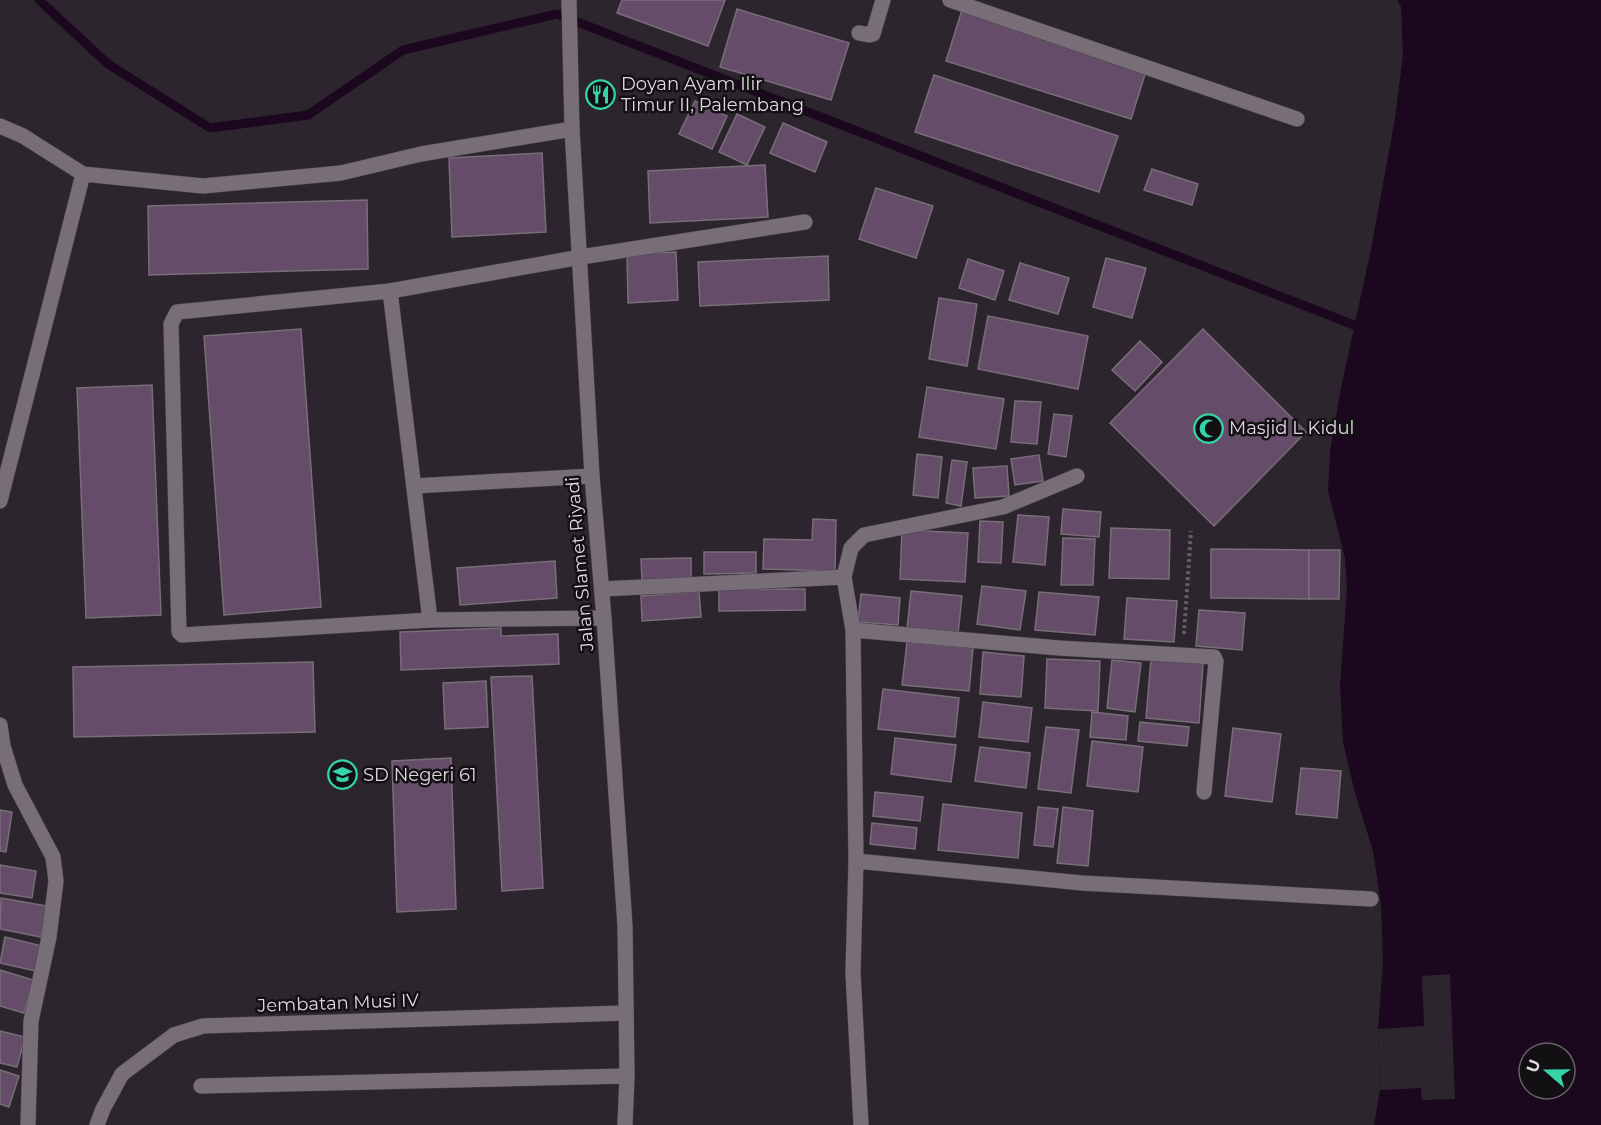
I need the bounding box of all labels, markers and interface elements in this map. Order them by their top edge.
place label: Doyan Ayam Ilir Timur II, Palembang [621,73,804,116]
restaurant icon: Doyan Ayam Ilir Timur II, Palembang [584,78,616,110]
mosque icon: Masjid L Kidul [1192,412,1224,444]
place label: Masjid L Kidul [1229,417,1354,439]
street label: Jalan Slamet Riyadi [561,476,599,653]
school or university icon: SD Negeri 61 [326,759,358,791]
place label: SD Negeri 61 [363,764,476,786]
street label: Jembatan Musi IV [256,989,420,1017]
north arrow [1517,1041,1577,1101]
text: U [1522,1057,1544,1075]

